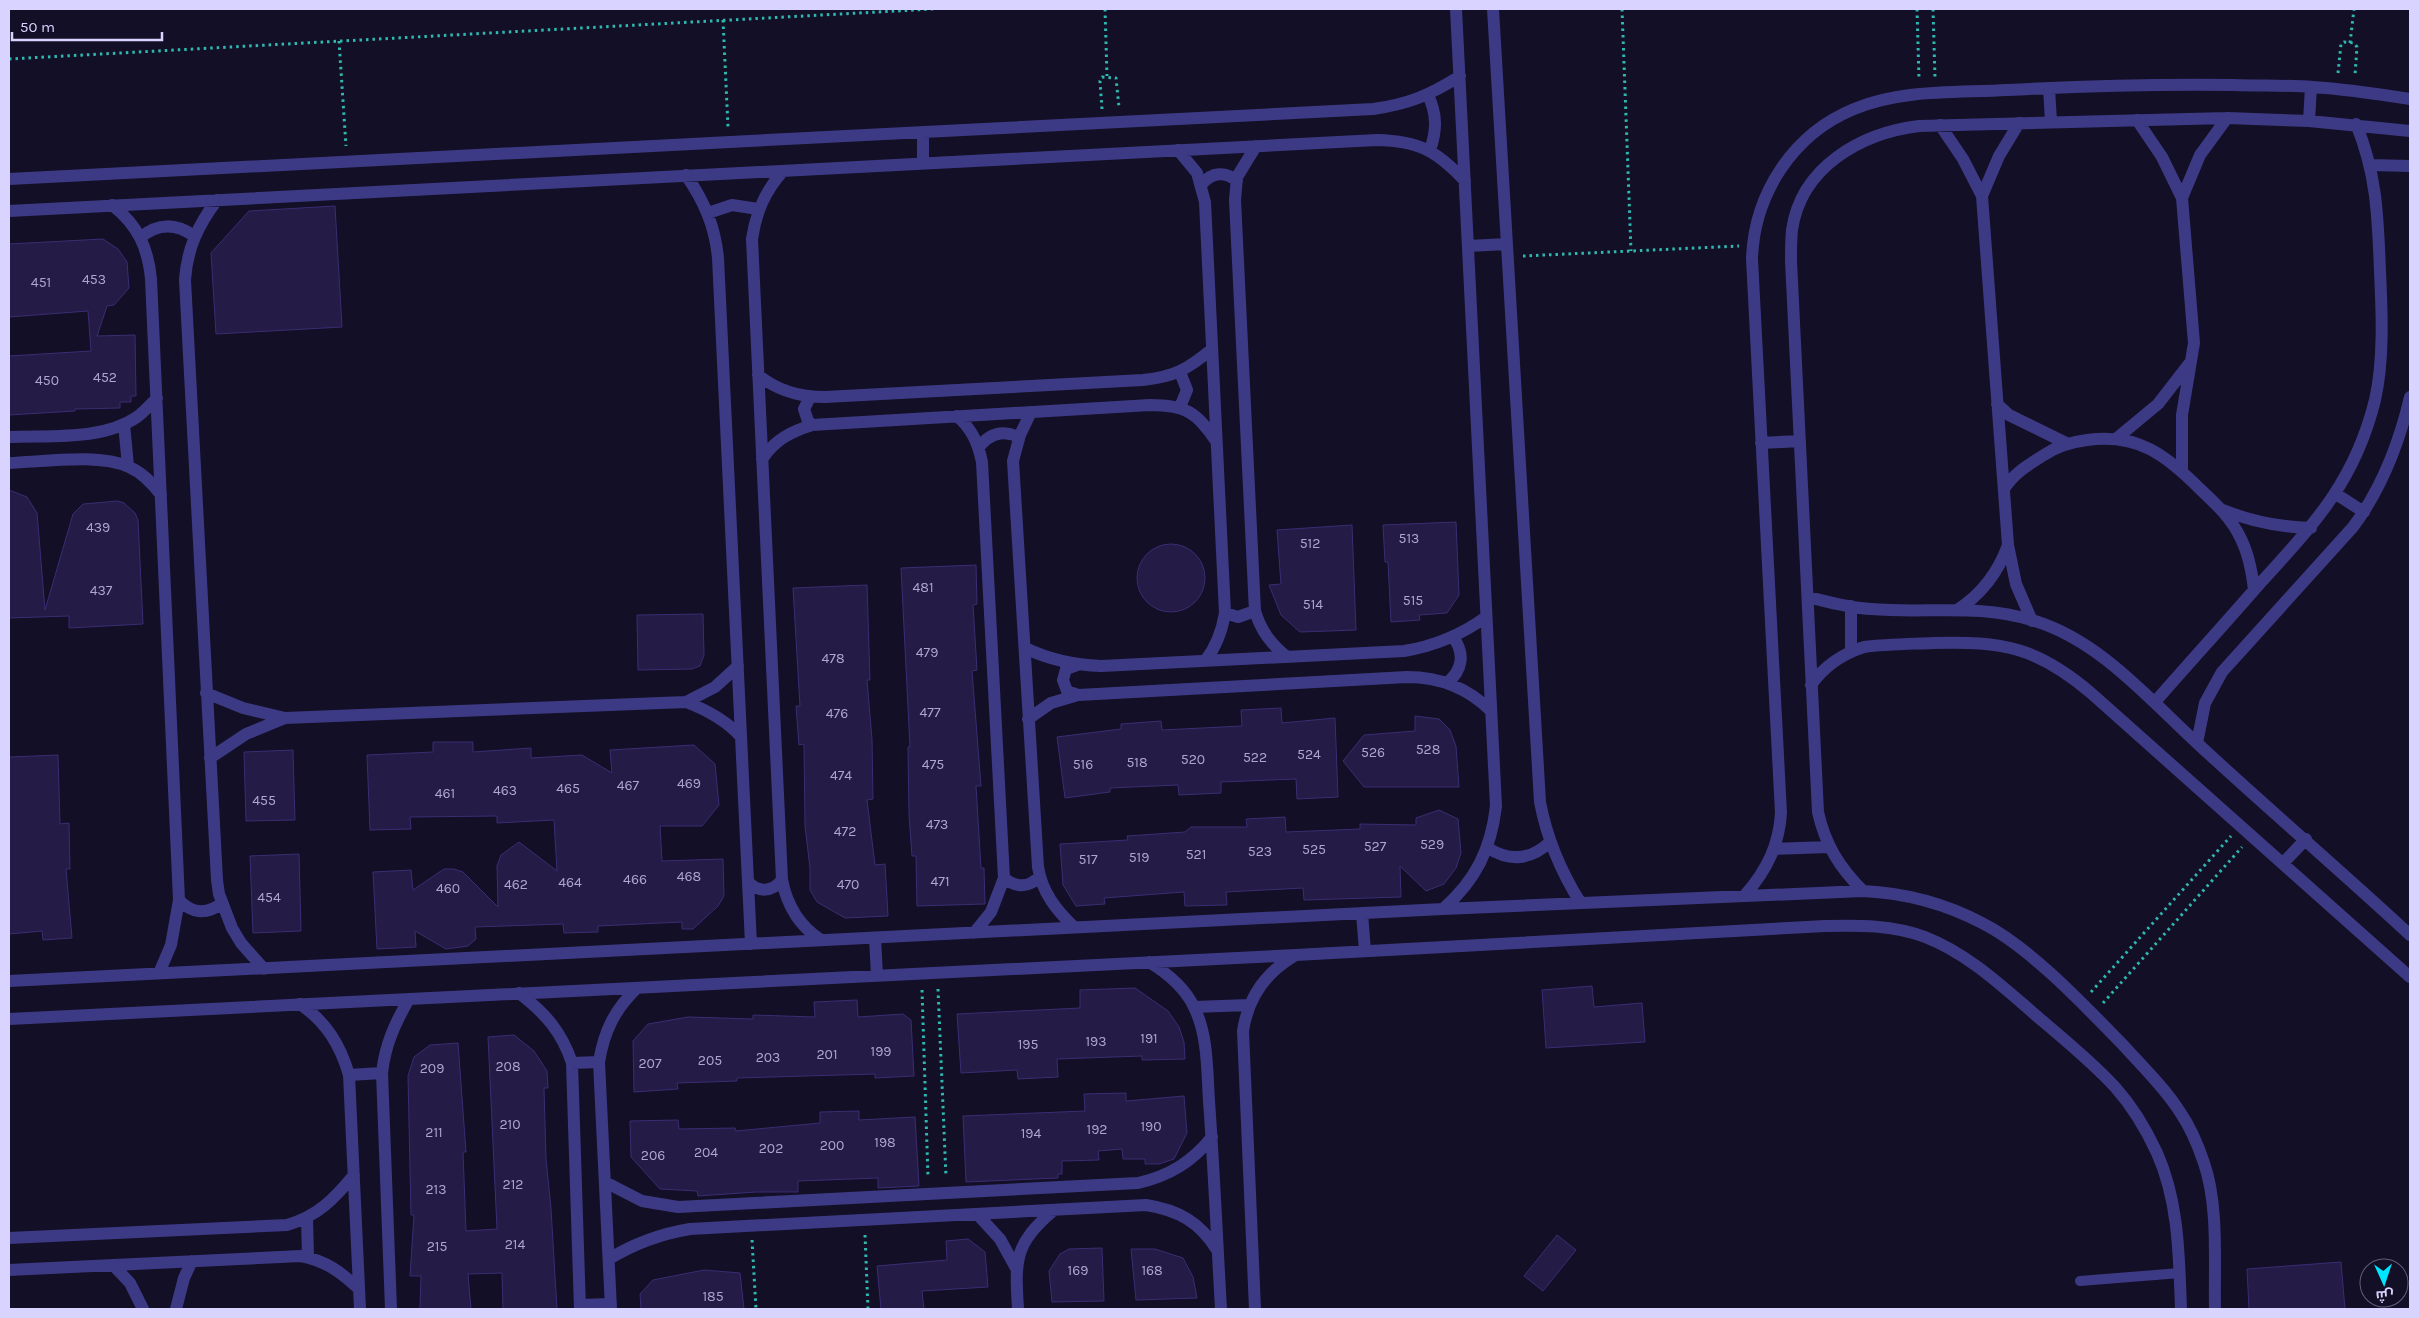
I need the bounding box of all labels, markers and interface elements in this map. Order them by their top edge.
scale bar [12,10,162,42]
text: 50 m [20,18,55,36]
house number: 453 [82,271,106,288]
house number: 451 [31,274,51,291]
house number: 452 [93,369,117,386]
house number: 450 [35,372,59,389]
house number: 439 [86,519,110,536]
house number: 513 [1399,530,1419,547]
house number: 512 [1300,535,1320,552]
house number: 481 [912,579,934,596]
house number: 437 [90,582,113,599]
house number: 515 [1403,592,1423,609]
house number: 514 [1303,596,1323,613]
house number: 479 [916,644,938,661]
house number: 478 [822,650,845,667]
house number: 477 [920,704,941,721]
house number: 476 [826,705,848,722]
house number: 528 [1416,741,1440,758]
house number: 526 [1361,744,1385,761]
house number: 524 [1297,746,1321,763]
house number: 522 [1243,749,1267,766]
house number: 520 [1181,751,1205,768]
house number: 518 [1126,754,1148,771]
house number: 475 [922,756,944,773]
house number: 516 [1073,756,1093,773]
house number: 474 [830,767,852,784]
house number: 469 [677,775,701,792]
house number: 467 [617,777,640,794]
house number: 465 [556,780,580,797]
house number: 463 [493,782,517,799]
house number: 461 [435,785,455,802]
house number: 455 [252,792,276,809]
house number: 473 [926,816,948,833]
house number: 472 [834,823,856,840]
house number: 529 [1420,836,1444,853]
house number: 527 [1364,838,1387,855]
house number: 525 [1302,841,1326,858]
house number: 523 [1248,843,1272,860]
house number: 521 [1186,846,1206,863]
house number: 519 [1129,849,1149,866]
house number: 517 [1078,851,1098,868]
house number: 468 [677,868,701,885]
house number: 466 [623,871,647,888]
house number: 471 [930,873,950,890]
house number: 464 [558,874,582,891]
house number: 462 [504,876,528,893]
house number: 470 [837,876,859,893]
house number: 460 [436,880,460,897]
house number: 454 [257,889,281,906]
house number: 191 [1140,1030,1158,1047]
house number: 193 [1085,1033,1107,1050]
house number: 195 [1018,1036,1038,1053]
house number: 199 [871,1043,891,1060]
house number: 201 [816,1046,838,1063]
house number: 203 [756,1049,780,1066]
house number: 205 [698,1052,722,1069]
house number: 207 [639,1055,662,1072]
house number: 208 [495,1058,521,1075]
house number: 209 [420,1060,444,1077]
house number: 210 [499,1116,521,1133]
house number: 190 [1140,1118,1162,1135]
house number: 192 [1087,1121,1107,1138]
house number: 211 [425,1124,443,1141]
house number: 194 [1021,1125,1041,1142]
house number: 198 [874,1134,896,1151]
house number: 200 [820,1137,844,1154]
house number: 202 [759,1140,783,1157]
house number: 204 [694,1144,718,1161]
house number: 206 [641,1147,665,1164]
house number: 212 [503,1176,523,1193]
house number: 213 [425,1181,447,1198]
house number: 214 [505,1236,525,1253]
house number: 215 [427,1238,447,1255]
north arrow [2359,1258,2409,1308]
house number: 169 [1068,1262,1088,1279]
house number: 168 [1141,1262,1163,1279]
text: ش [2375,1287,2394,1304]
house number: 185 [702,1288,724,1305]

